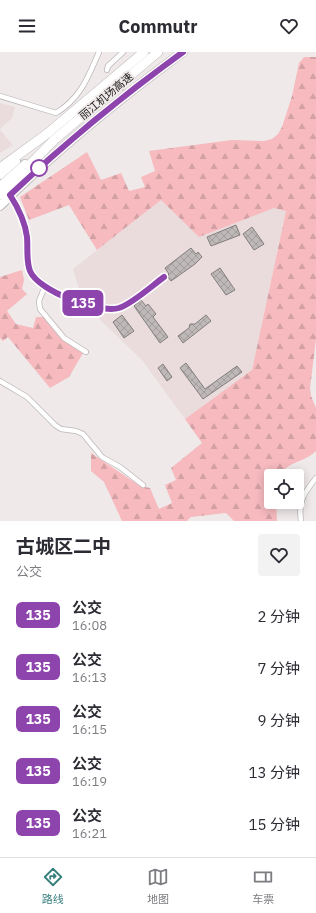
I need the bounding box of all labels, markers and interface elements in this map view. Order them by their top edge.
icon: menu [16,15,38,37]
text: Commutr [119,15,197,38]
icon: heart [278,15,300,37]
street label: 丽江机场高速 [76,69,136,123]
unlabelled marker [30,159,48,177]
line badge: 135 [60,290,106,316]
text: 135 [70,294,96,312]
map controls [264,469,304,509]
button: locate [264,469,304,509]
text: 古城区二中 [16,534,111,558]
button: heart [258,534,300,576]
text: 公交 [16,563,42,580]
text: 公交 [72,598,102,617]
text: 135 [25,606,51,624]
text: 2 分钟 [257,607,300,626]
text: 16:08 [72,617,107,634]
text: 公交 [72,650,102,669]
text: 135 [25,658,51,676]
text: 7 分钟 [257,659,300,678]
text: 16:13 [72,669,107,686]
text: 公交 [72,702,102,721]
text: 135 [25,710,51,728]
text: 9 分钟 [257,711,300,730]
text: 16:15 [72,721,107,738]
text: 公交 [72,754,102,773]
text: 135 [25,762,51,780]
text: 13 分钟 [248,763,300,782]
text: 16:19 [72,773,107,790]
text: 公交 [72,806,102,825]
text: 135 [25,814,51,832]
text: 15 分钟 [248,815,300,834]
text: 16:21 [72,825,107,842]
tab: 路线 [42,866,64,906]
tab: 地图 [147,866,169,906]
tab: 车票 [252,866,274,906]

